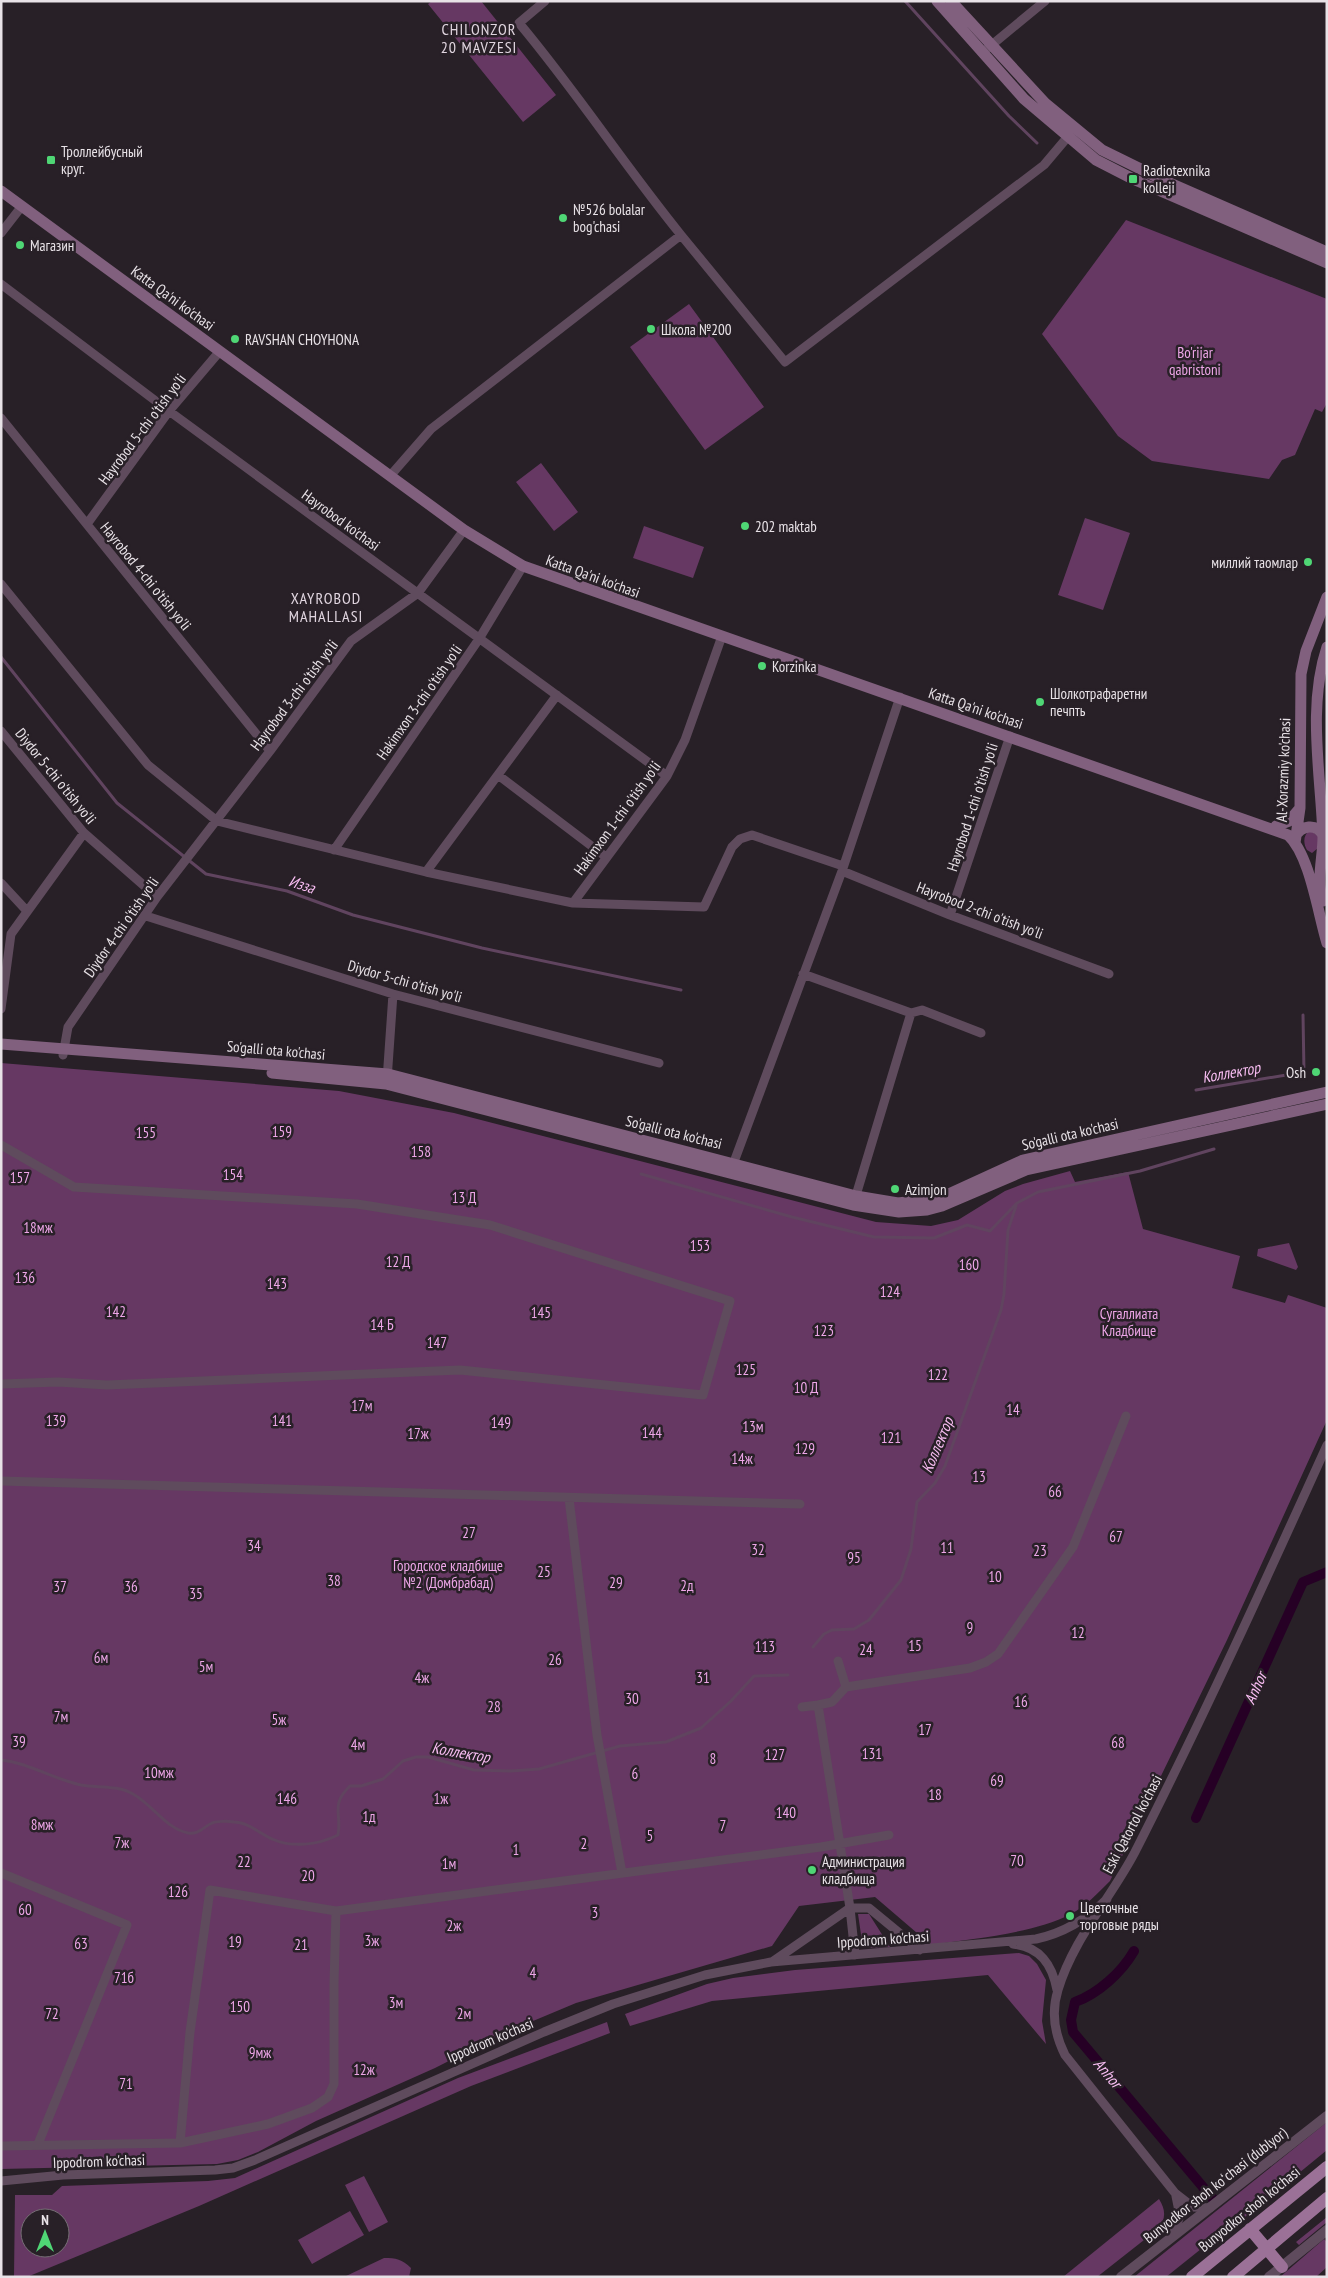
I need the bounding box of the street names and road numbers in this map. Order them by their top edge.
street label: Katta Qa'ni ko'chasi [127,261,219,335]
street label: Hayrobod 5-chi o'tish yo'li [94,370,190,488]
street label: Hayrobod ko'chasi [298,485,384,555]
street label: Hayrobod 4-chi o'tish yo'li [96,518,196,634]
street label: Katta Qa'ni ko'chasi [543,550,643,602]
street label: Hayrobod 3-chi o'tish yo'li [246,636,342,754]
street label: Hakimxon 3-chi o'tish yo'li [372,641,466,763]
street label: Katta Qa'ni ko'chasi [926,683,1026,733]
street label: Al-Xorazmiy ko'chasi [1272,718,1294,822]
street label: Diydor 5-chi o'tish yo'li [11,724,101,828]
street label: Hayrobod 1-chi o'tish yo'li [942,740,1002,874]
street label: Hakimxon 1-chi o'tish yo'li [569,757,665,879]
street label: Diydor 4-chi o'tish yo'li [79,873,163,981]
street label: Hayrobod 2-chi o'tish yo'li [914,877,1046,943]
street label: Diydor 5-chi o'tish yo'li [346,956,464,1006]
street label: So'galli ota ko'chasi [226,1036,326,1064]
street label: So'galli ota ko'chasi [624,1111,724,1153]
street label: So'galli ota ko'chasi [1020,1114,1120,1154]
street label: Eski Qatortol ko'chasi [1098,1771,1166,1877]
street label: Ippodrom ko'chasi [836,1926,930,1952]
street label: Ippodrom ko'chasi [444,2013,536,2067]
street label: Bunyodkor shoh koʻchasi (dublyor) [1139,2123,1291,2247]
street label: Ippodrom ko'chasi [53,2150,145,2172]
street label: Bunyodkor shoh ko'chasi [1194,2162,1304,2256]

